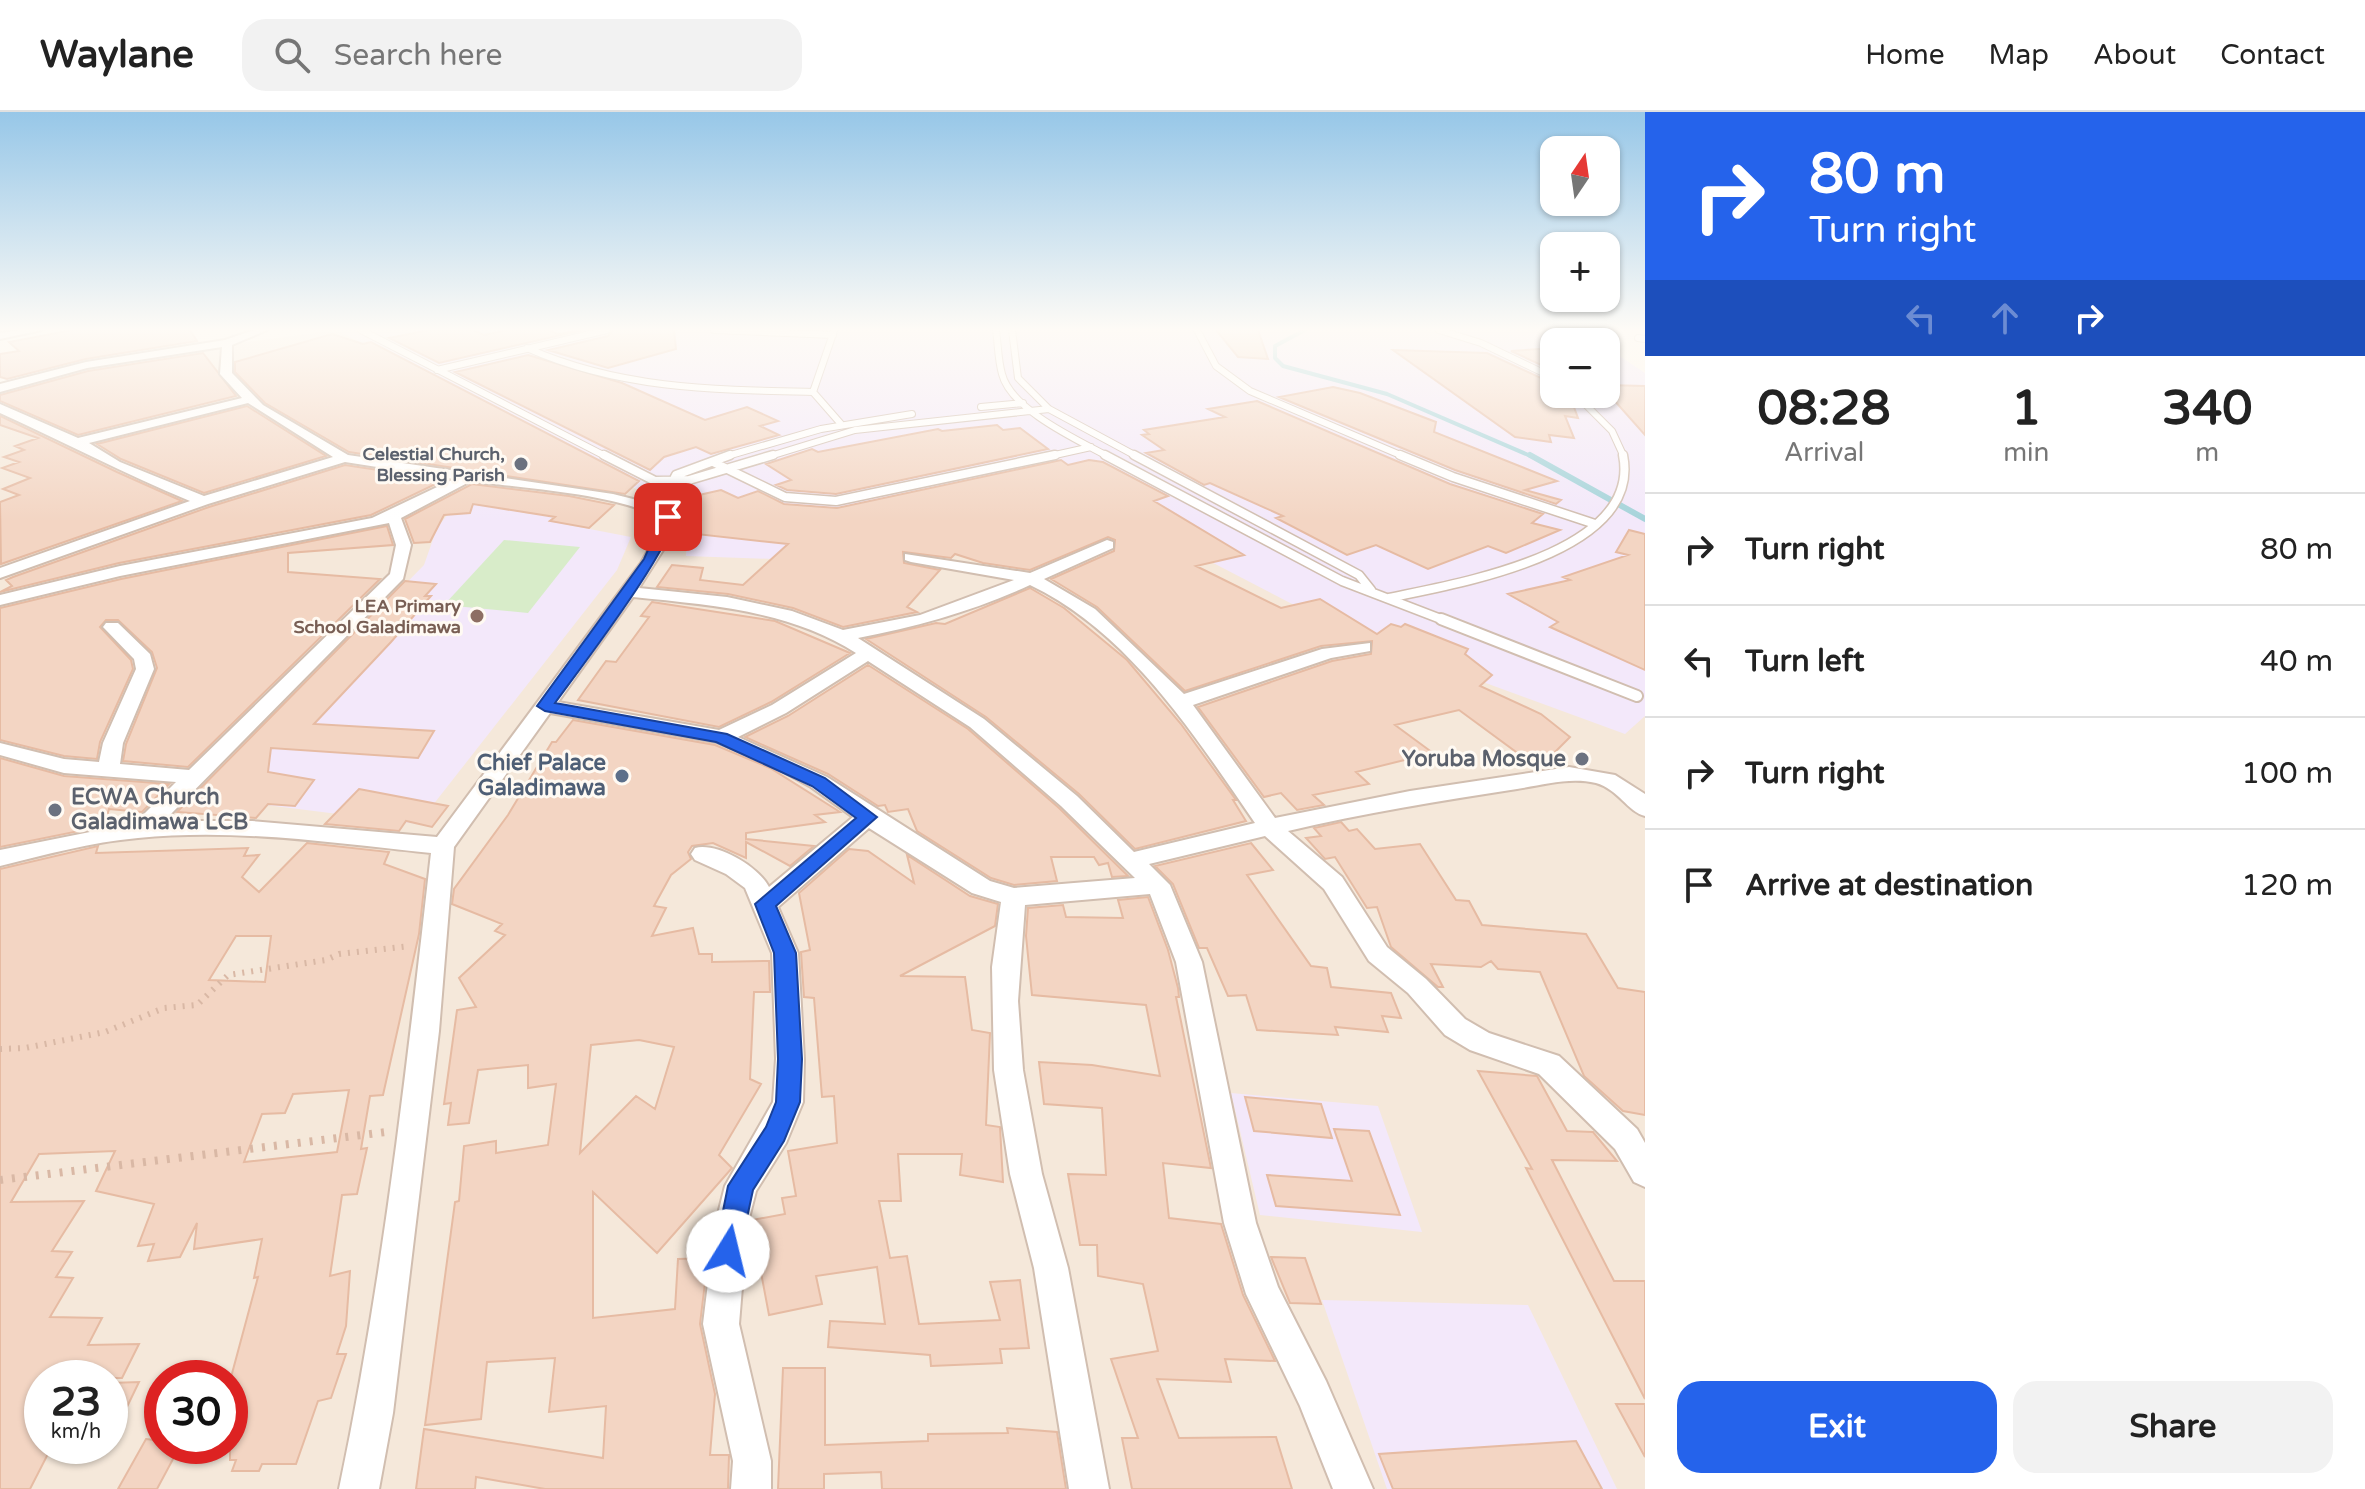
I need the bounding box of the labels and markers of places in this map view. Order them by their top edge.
place label: Celestial Church, Blessing Parish [362,443,505,486]
marker: Celestial Church, Blessing Parish [512,455,530,473]
pin [634,483,702,551]
place label: LEA Primary School Galadimawa [293,595,461,638]
marker: LEA Primary School Galadimawa [468,607,486,625]
place label: Yoruba Mosque [1402,746,1566,772]
place label: Chief Palace Galadimawa [477,750,606,801]
marker: Yoruba Mosque [1573,750,1591,768]
marker: Chief Palace Galadimawa [613,767,631,785]
place label: ECWA Church Galadimawa LCB [71,784,248,835]
marker: ECWA Church Galadimawa LCB [46,801,64,819]

